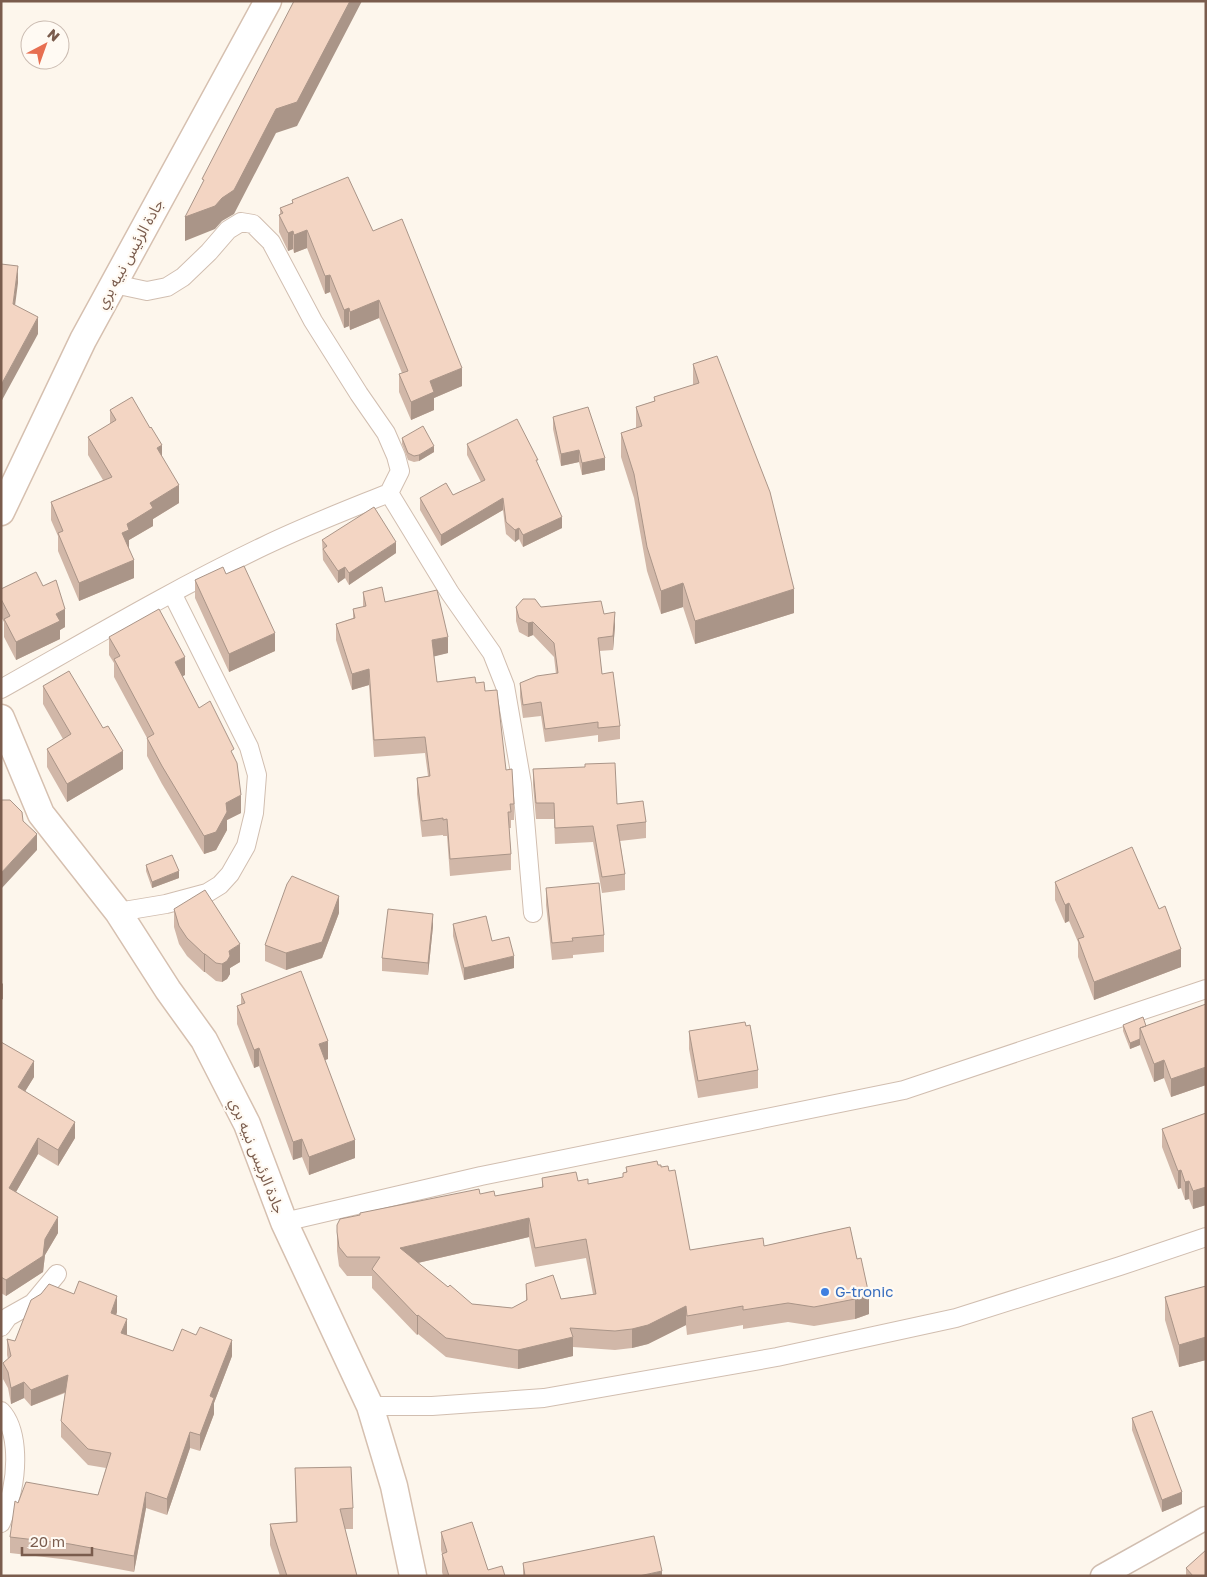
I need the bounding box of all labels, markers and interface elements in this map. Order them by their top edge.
north arrow [20,20,70,70]
text: N [44,25,63,45]
street label: جادة الرئيس نبيه بري [91,195,170,313]
street label: جادة الرئيس نبيه بري [223,1095,289,1217]
place label: G-tronic [835,1282,893,1300]
marker: G-tronic [819,1286,831,1298]
scale bar [22,1524,92,1556]
text: 20 m [30,1532,65,1550]

